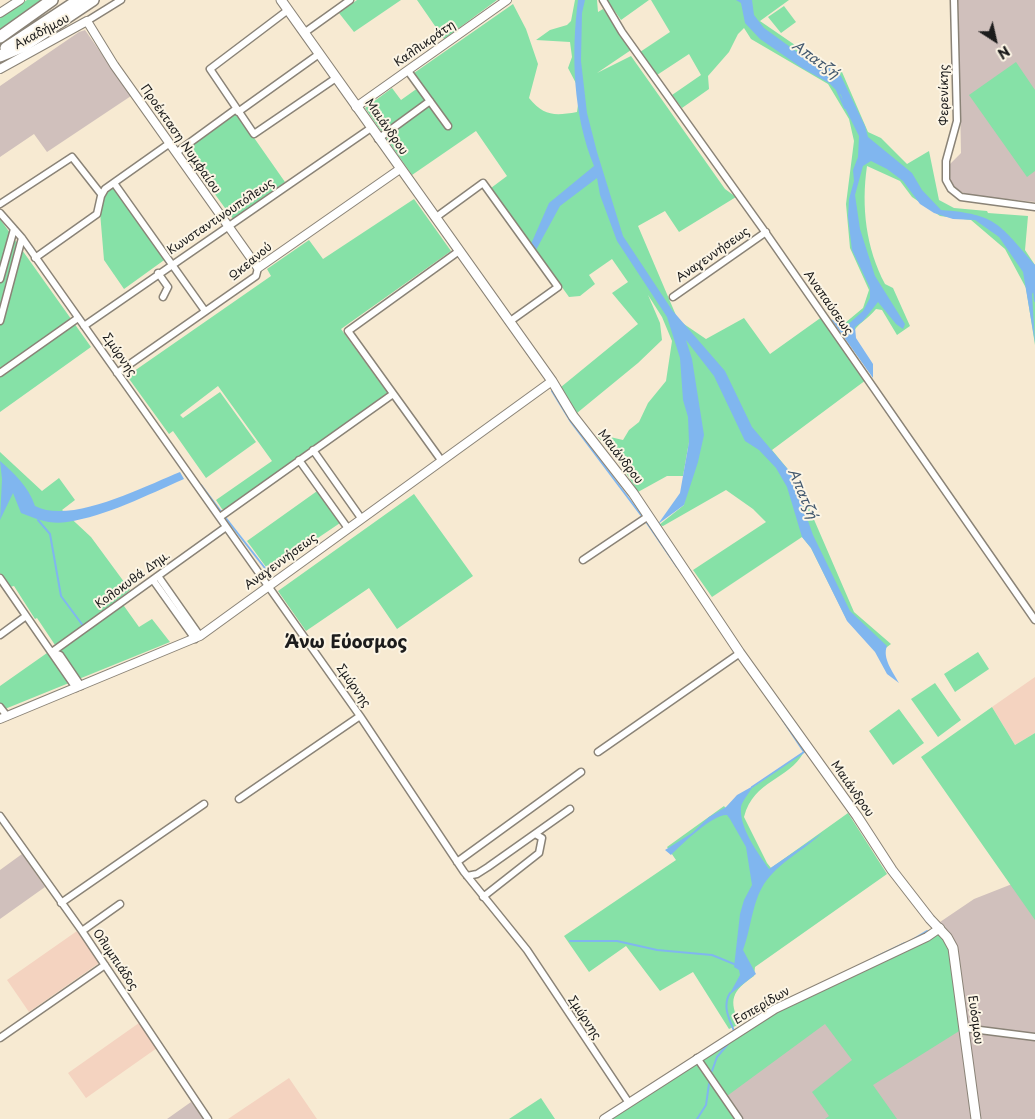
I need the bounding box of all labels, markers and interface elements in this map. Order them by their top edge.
street label: Ακαδήμου [12,11,72,53]
north arrow [970,15,1020,65]
street label: Καλλικράτη [392,18,458,70]
water label: Απατζή [789,38,841,82]
text: N [993,41,1014,64]
street label: Φερενίκης [938,64,952,126]
street label: Προέκταση Νυμφαίου [137,82,223,196]
street label: Μαιάνδρου [361,96,411,158]
street label: Κωνσταντινουπόλεως [165,176,277,258]
street label: Αναγεννήσεως [673,224,753,286]
street label: Ωκεανού [227,240,275,284]
street label: Αναπαύσεως [800,268,856,338]
street label: Σμύρνης [99,331,139,379]
street label: Μαιάνδρου [594,427,646,487]
water label: Απατζή [784,466,820,522]
street label: Αναγεννήσεως [242,531,320,593]
street label: Κολοκυθά Δημ. [93,548,173,612]
district label: Άνω Εύοσμος [285,632,407,654]
street label: Σμύρνης [333,662,373,710]
street label: Μαιάνδρου [827,758,877,820]
street label: Ολυμπιάδος [89,927,141,993]
street label: Εσπερίδων [731,984,793,1028]
street label: Σμύρνης [564,994,604,1042]
street label: Ευόσμου [964,995,986,1045]

